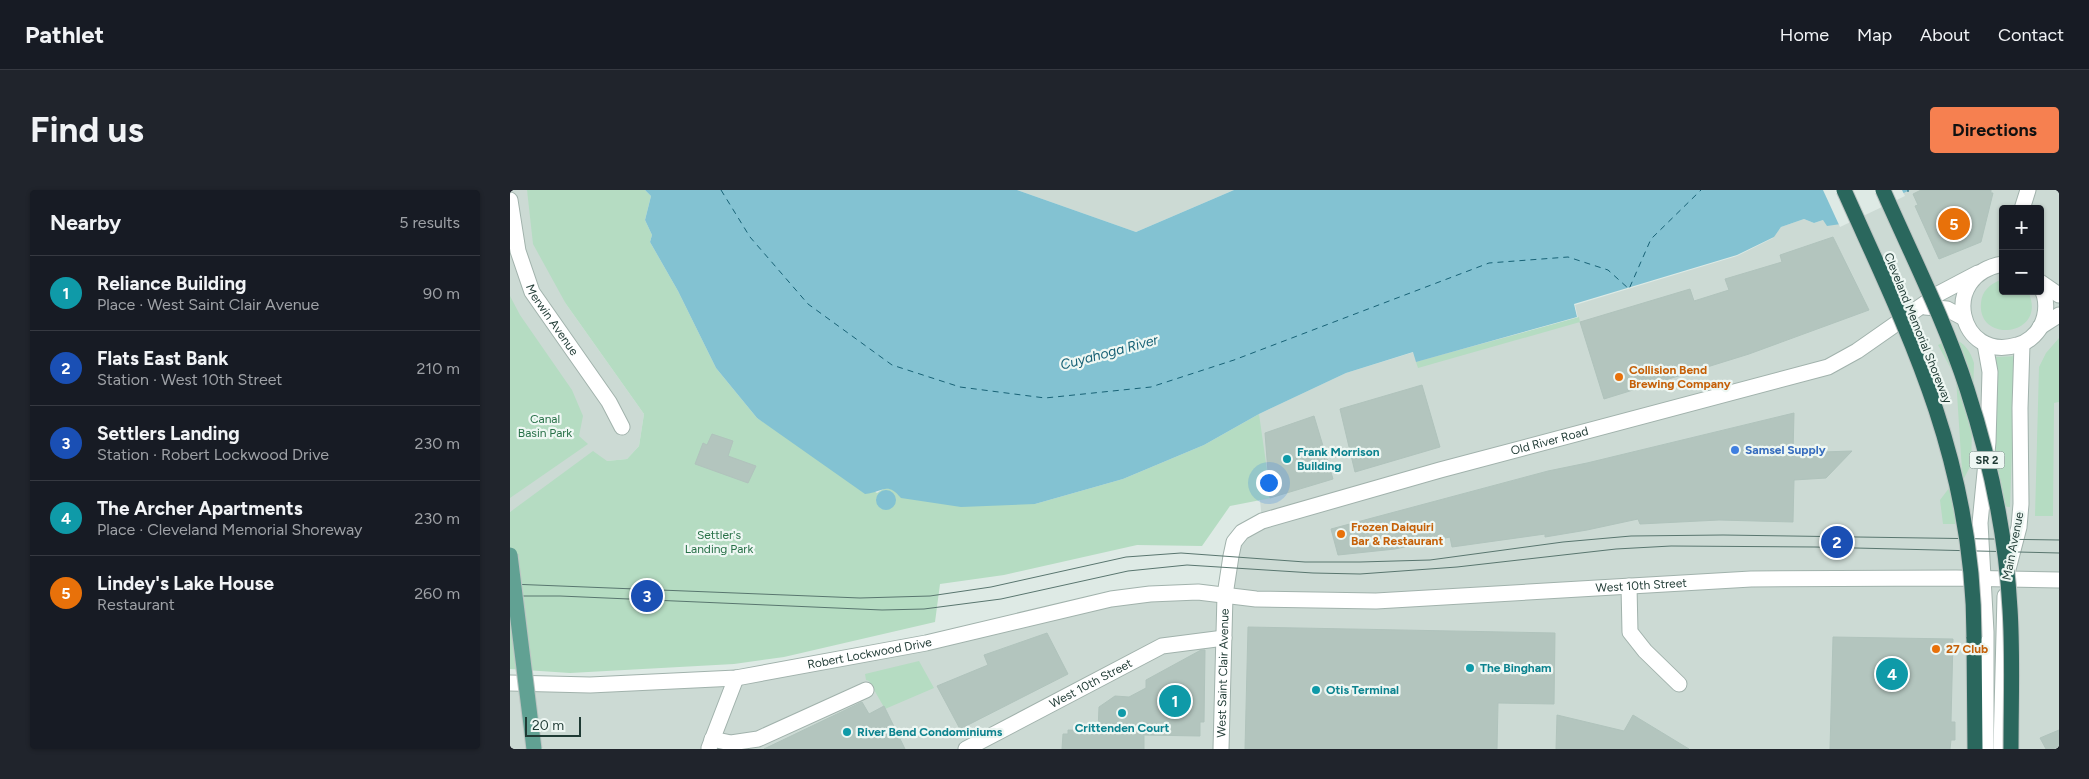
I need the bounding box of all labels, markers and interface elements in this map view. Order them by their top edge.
text: Pathlet [25,20,104,49]
text: Home [1780,24,1829,46]
text: Map [1857,24,1892,46]
text: About [1920,24,1970,46]
text: Contact [1998,24,2064,46]
button: Directions [1930,107,2059,153]
text: Find us [30,109,144,151]
pin: 5 [1938,205,1970,243]
map controls [1999,205,2044,295]
button: + [1999,205,2044,250]
text: Nearby [50,210,121,235]
text: 5 results [399,213,460,232]
button: − [1999,250,2044,295]
street label: Cleveland Memorial Shoreway [1881,251,1955,406]
text: Reliance Building [97,272,246,295]
street label: Merwin Avenue [523,283,581,358]
text: 1 [63,284,69,303]
text: 90 m [423,284,460,303]
text: Place · West Saint Clair Avenue [97,295,319,314]
water label: Cuyahoga River [1058,331,1161,374]
text: Flats East Bank [97,347,228,370]
text: 2 [61,359,71,378]
text: 210 m [417,359,460,378]
place label: Collision Bend Brewing Company [1629,363,1731,391]
text: Station · West 10th Street [97,370,282,389]
marker: Collision Bend Brewing Company [1613,371,1625,383]
park label: Canal Basin Park [518,412,572,440]
text: Settlers Landing [97,422,240,445]
street label: Old River Road [1509,424,1590,458]
text: 3 [62,434,70,453]
text: 230 m [415,434,460,453]
place label: Samsel Supply [1745,443,1826,457]
marker: Samsel Supply [1729,444,1741,456]
text: Station · Robert Lockwood Drive [97,445,329,464]
place label: Frank Morrison Building [1297,445,1380,473]
road number: SR 2 [1970,452,2004,468]
marker: Frank Morrison Building [1281,453,1293,465]
your location [1256,470,1282,496]
text: The Archer Apartments [97,497,303,520]
text: 4 [61,509,71,528]
text: 230 m [415,509,460,528]
street label: Main Avenue [2000,510,2027,581]
text: Place · Cleveland Memorial Shoreway [97,520,362,539]
place label: Frozen Daiquiri Bar & Restaurant [1351,520,1443,548]
pin: 2 [1821,523,1853,561]
park label: Settler's Landing Park [685,528,753,556]
marker: Frozen Daiquiri Bar & Restaurant [1335,528,1347,540]
text: Lindey's Lake House [97,572,274,595]
street label: West 10th Street [1595,576,1688,595]
pin: 3 [631,577,663,615]
text: 5 [61,584,71,603]
text: 260 m [414,584,460,603]
text: Restaurant [97,595,175,614]
street label: West Saint Clair Avenue [1214,608,1232,738]
street label: Robert Lockwood Drive [806,635,934,672]
place label: 27 Club [1946,642,1988,656]
marker: 27 Club [1930,643,1942,655]
pin: 4 [1876,655,1908,693]
street label: West 10th Street [1047,656,1135,711]
place label: The Bingham [1480,661,1552,675]
marker: The Bingham [1464,662,1476,674]
pin: 1 [1159,682,1191,720]
place label: Otis Terminal [1326,683,1399,697]
marker: Otis Terminal [1310,684,1322,696]
marker: Crittenden Court [1116,707,1128,719]
scale bar [525,714,581,737]
text: 20 m [532,717,564,734]
place label: Crittenden Court [1075,721,1170,735]
place label: River Bend Condominiums [857,725,1003,739]
marker: River Bend Condominiums [841,726,853,738]

